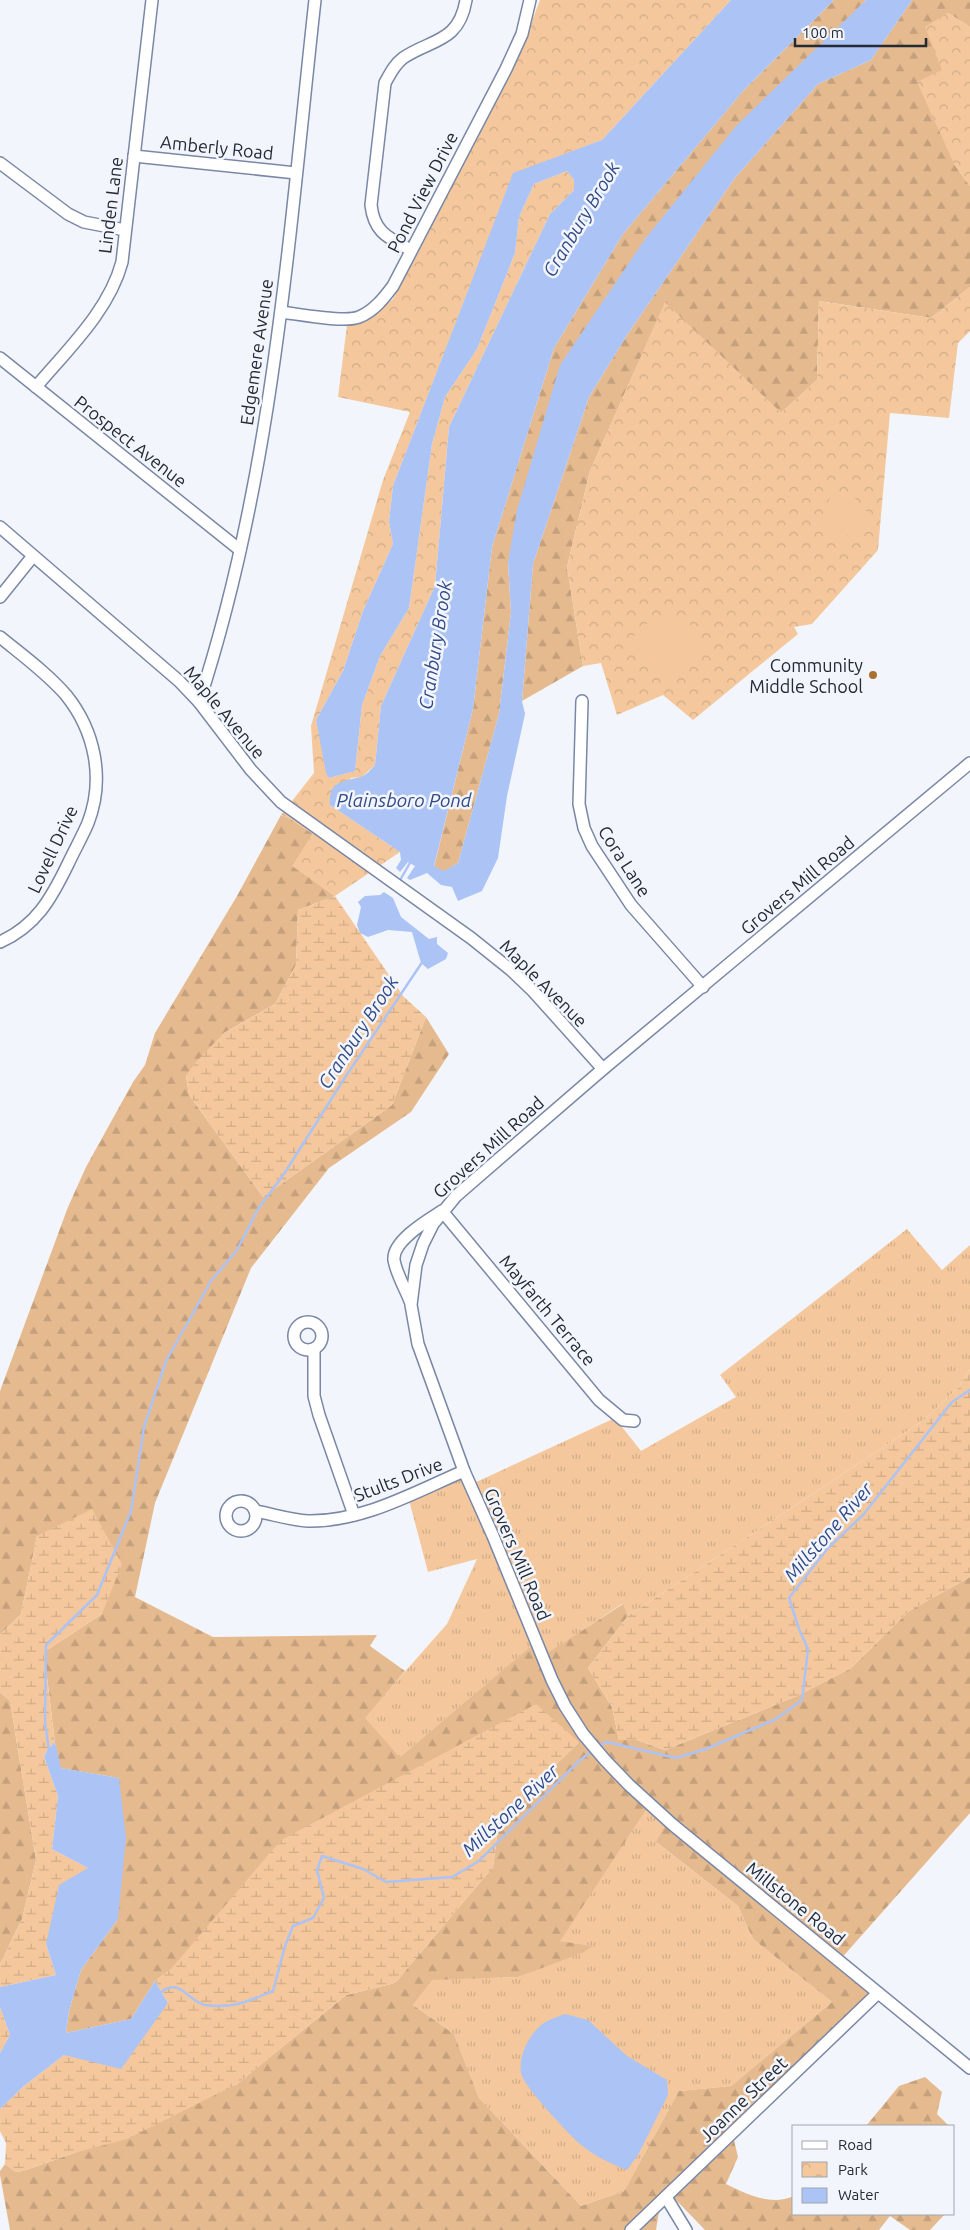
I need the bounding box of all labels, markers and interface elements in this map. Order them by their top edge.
scale bar [795,15,926,47]
text: 100 m [802,24,844,41]
street label: Pond View Drive [383,128,461,256]
street label: Amberly Road [160,131,274,163]
street label: Linden Lane [94,155,126,255]
water label: Cranbury Brook [538,157,624,281]
street label: Edgemere Avenue [236,277,276,427]
street label: Prospect Avenue [71,391,191,491]
water label: Cranbury Brook [414,579,456,711]
place label: Community Middle School [749,655,863,696]
street label: Maple Avenue [180,662,270,762]
marker: Community Middle School [867,669,879,681]
water label: Plainsboro Pond [337,789,473,811]
street label: Lovell Drive [23,802,81,896]
street label: Cora Lane [595,822,655,900]
street label: Grovers Mill Road [736,832,858,938]
street label: Maple Avenue [496,935,592,1031]
water label: Cranbury Brook [313,971,403,1093]
street label: Grovers Mill Road [429,1092,547,1202]
street label: Mayfarth Terrace [496,1251,600,1369]
street label: Stults Drive [351,1453,445,1505]
water label: Millstone River [779,1477,877,1586]
street label: Grovers Mill Road [481,1485,555,1623]
water label: Millstone River [457,1759,563,1860]
street label: Millstone Road [743,1857,849,1949]
street label: Joanne Street [695,2052,791,2146]
legend [792,2125,955,2215]
text: Road [838,2136,873,2153]
text: Park [838,2161,868,2178]
text: Water [838,2186,879,2203]

